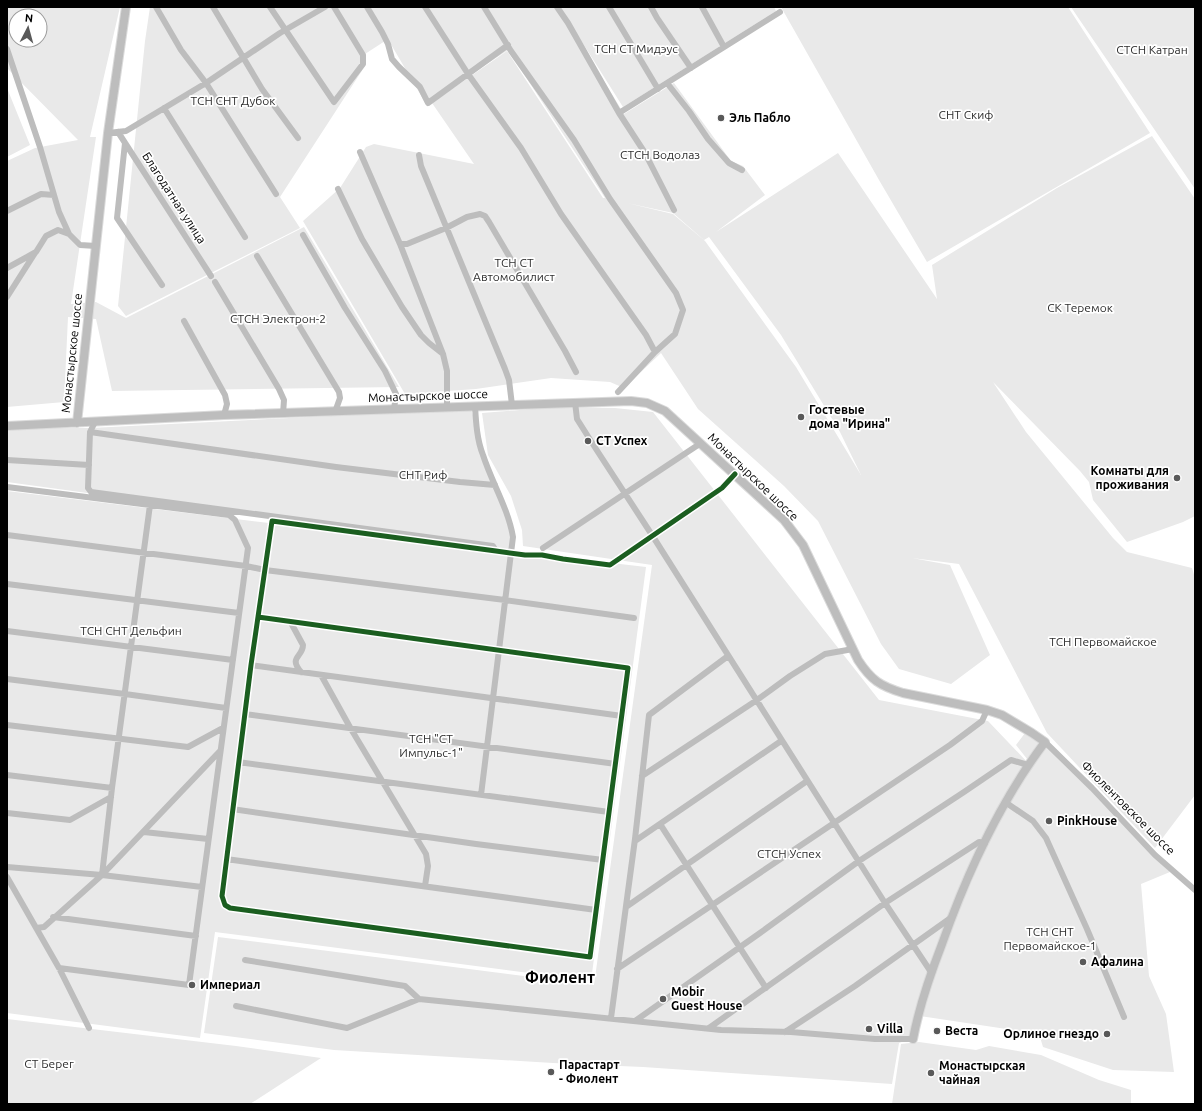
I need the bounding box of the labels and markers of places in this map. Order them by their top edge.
place label: Эль Пабло [729,111,791,124]
marker: Эль Пабло [716,113,726,123]
place label: Гостевые дома "Ирина" [809,403,890,430]
marker: Гостевые дома "Ирина" [796,412,806,422]
place label: СТ Успех [596,434,648,447]
marker: СТ Успех [583,436,593,446]
place label: Комнаты для проживания [1091,464,1169,491]
marker: Комнаты для проживания [1172,473,1182,483]
place label: PinkHouse [1057,814,1117,827]
marker: PinkHouse [1044,816,1054,826]
place label: Афалина [1091,955,1144,968]
marker: Афалина [1078,957,1088,967]
place label: Империал [200,978,260,991]
marker: Империал [187,980,197,990]
place label: Mobir Guest House [671,985,743,1012]
marker: Mobir Guest House [658,994,668,1004]
place label: Villa [877,1022,903,1035]
marker: Villa [864,1024,874,1034]
place label: Веста [945,1024,978,1037]
marker: Веста [932,1026,942,1036]
place label: Орлиное гнездо [1003,1027,1099,1040]
marker: Орлиное гнездо [1102,1029,1112,1039]
place label: Парастарт - Фиолент [559,1058,620,1085]
place label: Монастырская чайная [939,1059,1025,1086]
marker: Парастарт - Фиолент [546,1067,556,1077]
marker: Монастырская чайная [926,1068,936,1078]

